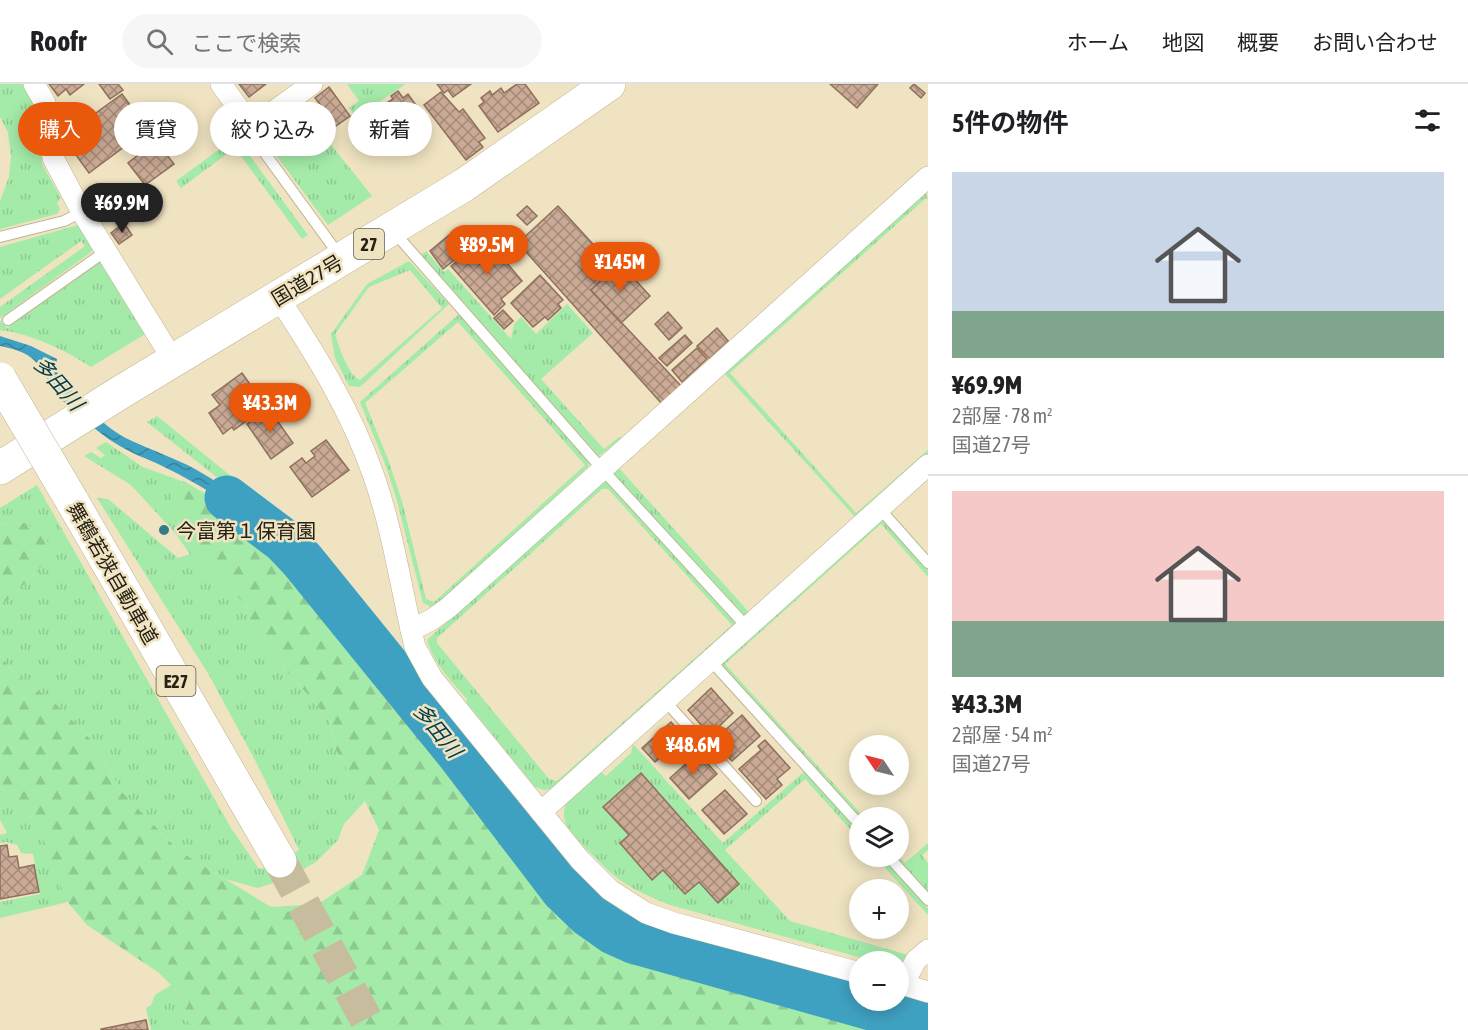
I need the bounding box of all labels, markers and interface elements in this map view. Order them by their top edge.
search box [122,14,542,68]
text: Roofr [30,25,86,57]
icon: search [143,25,176,58]
text: ここで検索 [191,30,301,56]
text: ホーム [1067,30,1129,54]
text: 地図 [1162,30,1204,54]
text: 概要 [1237,30,1279,54]
text: お問い合わせ [1312,30,1438,54]
chip: 購入 [18,102,102,156]
chip: 賃貸 [114,102,198,156]
chip: 絞り込み [210,102,336,156]
chip: 新着 [348,102,432,156]
icon: filters [1411,104,1444,137]
text: 5件の物件 [952,108,1068,138]
pin: ¥69.9M [73,183,171,234]
text: ¥69.9M [95,191,149,214]
icon: home [1144,211,1252,319]
pin: ¥89.5M [438,225,536,276]
road number: 27 [354,229,384,259]
text: ¥89.5M [460,233,514,256]
pin: ¥145M [578,242,662,293]
street label: 国道27号 [267,250,347,310]
text: ¥145M [595,250,645,273]
water label: 多田川 [29,351,90,416]
text: ¥69.9M [952,370,1022,400]
pin: ¥43.3M [221,383,319,434]
text: ¥43.3M [243,391,297,414]
text: 2部屋 · 78 m² [952,404,1053,427]
text: 国道27号 [952,433,1031,456]
street label: 舞鶴若狭自動車道 [63,498,163,648]
place label: 今富第１保育園 [176,519,316,542]
marker: 今富第１保育園 [157,523,171,537]
icon: home [1144,530,1252,638]
road number: E27 [156,666,195,696]
text: ¥43.3M [952,689,1022,719]
water label: 多田川 [409,698,468,764]
text: 2部屋 · 54 m² [952,723,1053,746]
pin: ¥48.6M [644,725,742,776]
text: ¥48.6M [666,733,720,756]
north arrow [849,735,909,795]
map controls [849,735,909,1011]
text: 国道27号 [952,752,1031,775]
button: layers [849,807,909,867]
button: + [849,879,909,939]
button: − [849,951,909,1011]

